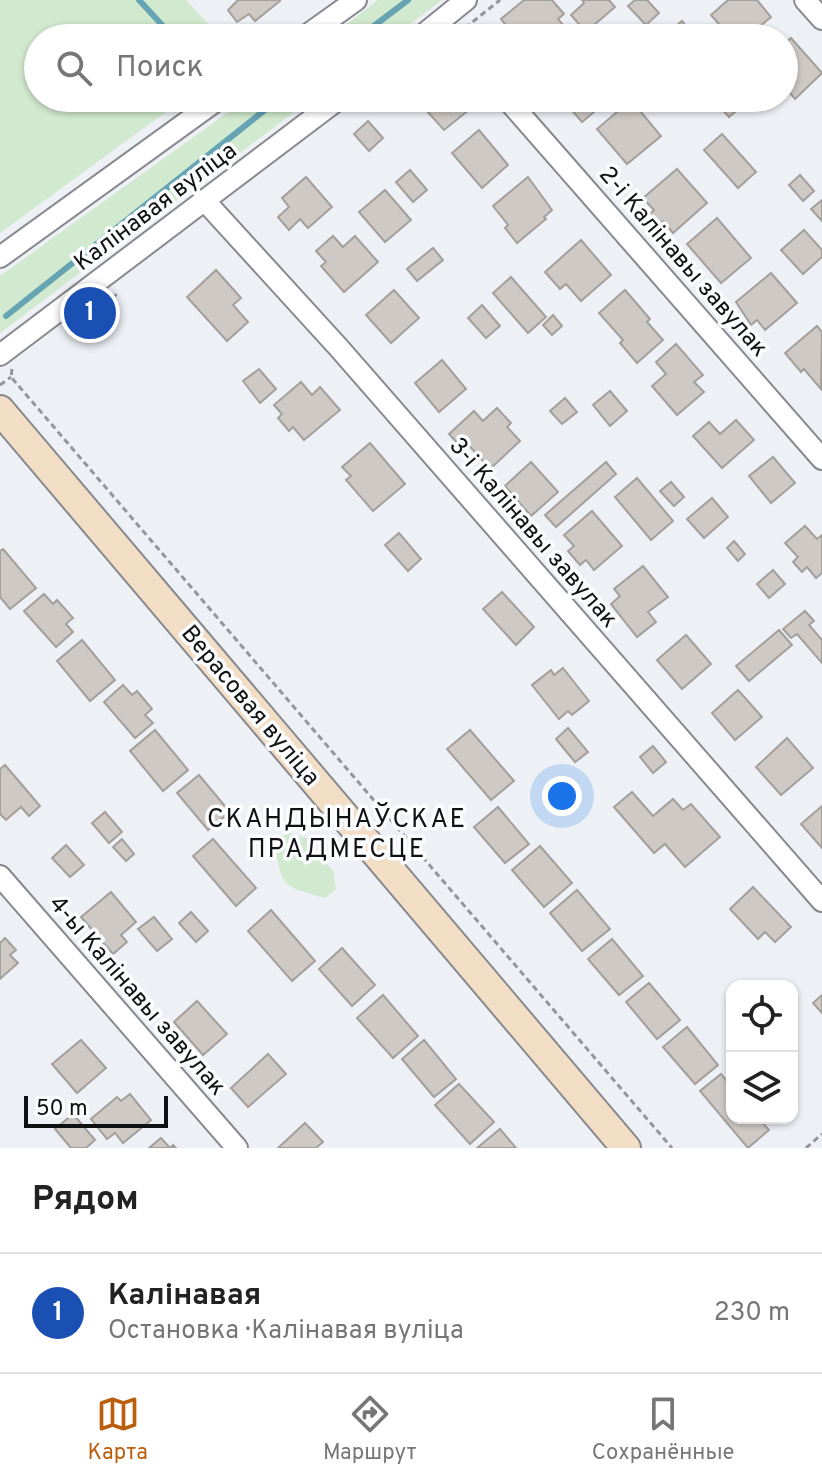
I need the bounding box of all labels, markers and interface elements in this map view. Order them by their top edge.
search box [24,24,798,112]
icon: search [52,46,96,90]
text: Поиск [116,50,204,87]
street label: Калінавая вуліца [69,137,244,279]
street label: 2-і Калінавы завулак [591,161,773,364]
pin: 1 [64,283,116,343]
street label: 3-і Калінавы завулак [442,432,623,635]
street label: Верасовая вуліца [173,620,325,793]
your location [542,776,582,816]
district label: СКАНДЫНАЎСКАЕ ПРАДМЕСЦЕ [207,802,467,867]
street label: 4-ы Калінавы завулак [41,890,232,1103]
map controls [726,980,798,1124]
button: locate [726,980,798,1052]
button: layers [726,1052,798,1124]
scale bar [24,1092,168,1128]
text: 50 m [36,1096,88,1123]
text: Рядом [32,1179,139,1222]
text: Калінавая [108,1278,261,1315]
text: 1 [53,1297,63,1330]
text: 230 m [714,1297,790,1330]
text: Остановка · Калінавая вуліца [108,1315,464,1348]
tab: Карта [88,1392,148,1467]
tab: Маршрут [323,1392,417,1467]
tab: Сохранённые [592,1392,734,1467]

